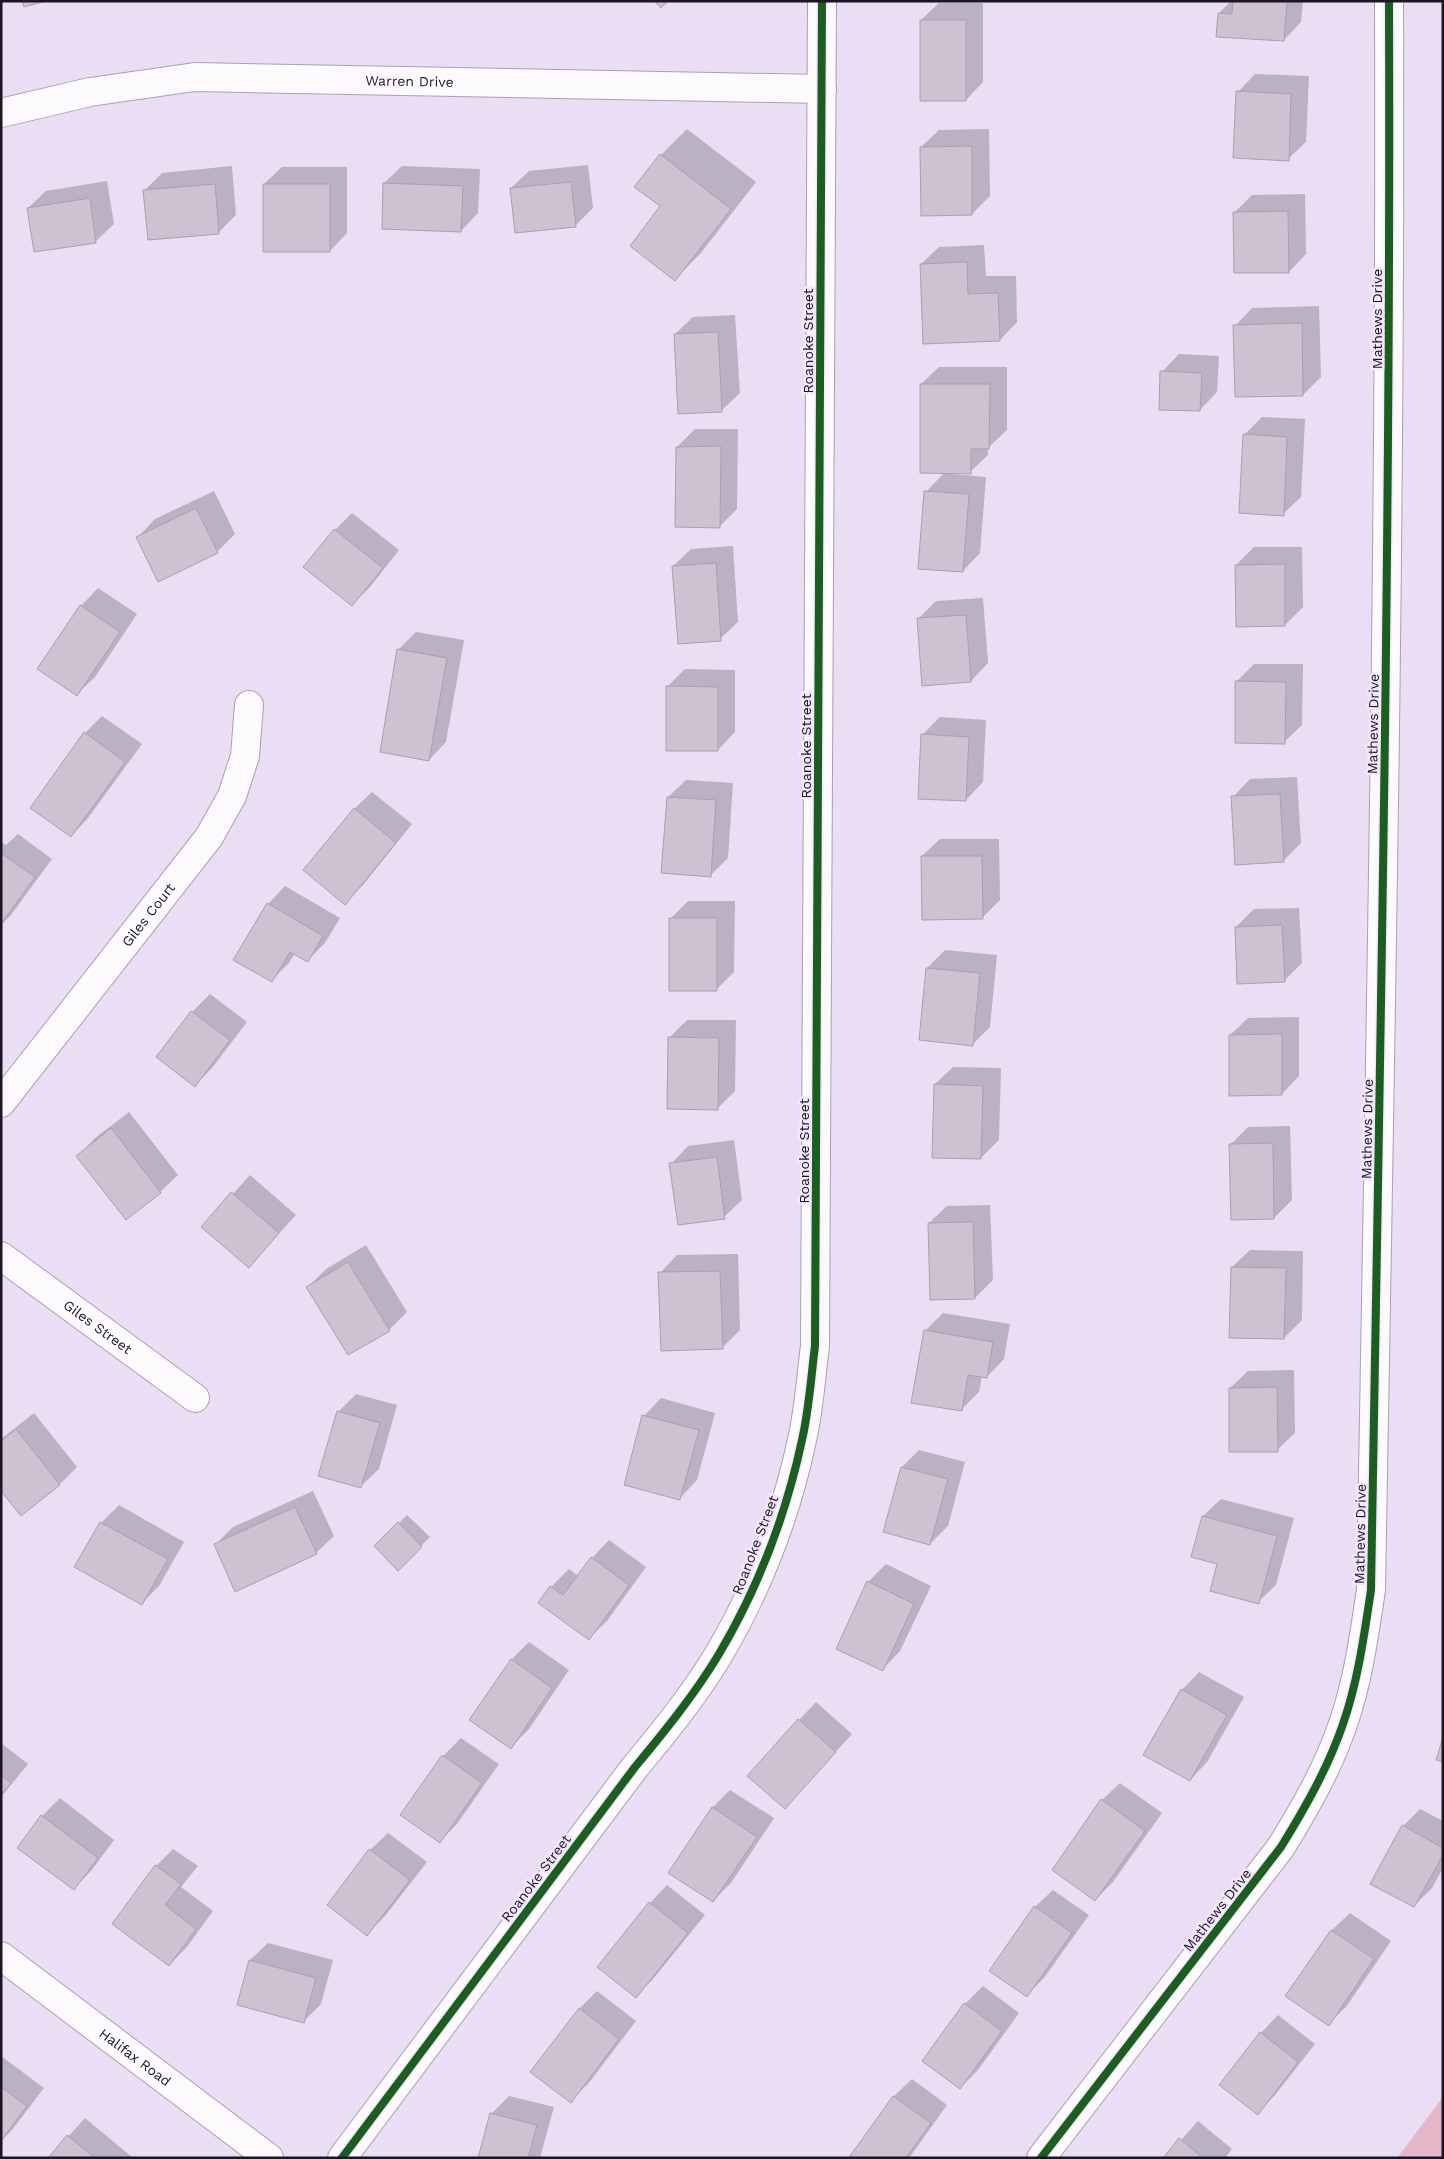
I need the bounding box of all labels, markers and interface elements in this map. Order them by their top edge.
street label: Warren Drive [365,72,454,90]
street label: Mathews Drive [1369,269,1385,369]
street label: Roanoke Street [800,288,816,394]
street label: Mathews Drive [1364,674,1382,774]
street label: Roanoke Street [798,693,814,799]
street label: Giles Court [118,880,178,950]
street label: Mathews Drive [1358,1079,1376,1179]
street label: Roanoke Street [796,1098,812,1204]
street label: Giles Street [61,1297,135,1357]
street label: Mathews Drive [1351,1484,1369,1584]
street label: Roanoke Street [729,1493,781,1597]
street label: Roanoke Street [498,1831,574,1925]
street label: Mathews Drive [1180,1865,1254,1955]
street label: Halifax Road [96,2025,174,2089]

